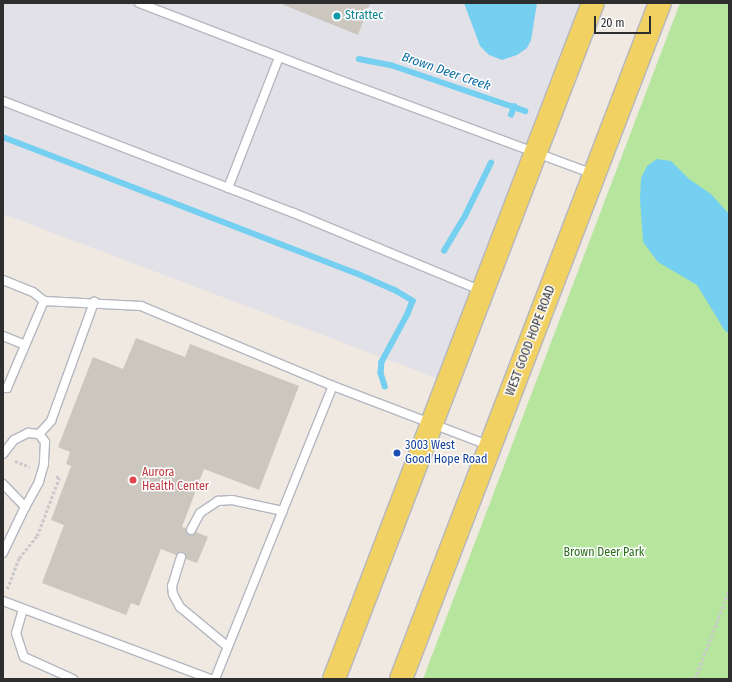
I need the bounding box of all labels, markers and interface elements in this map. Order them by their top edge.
scale bar [596,8,653,34]
place label: Strattec [345,9,383,23]
marker: Strattec [332,11,342,21]
text: 20 m [601,16,625,30]
water label: Brown Deer Creek [400,50,492,94]
street label: WEST GOOD HOPE ROAD [503,284,559,398]
place label: 3003 West Good Hope Road [405,439,487,467]
marker: 3003 West Good Hope Road [392,448,402,458]
place label: Aurora Health Center [142,466,209,494]
marker: Aurora Health Center [127,474,139,486]
park label: Brown Deer Park [564,546,644,560]

